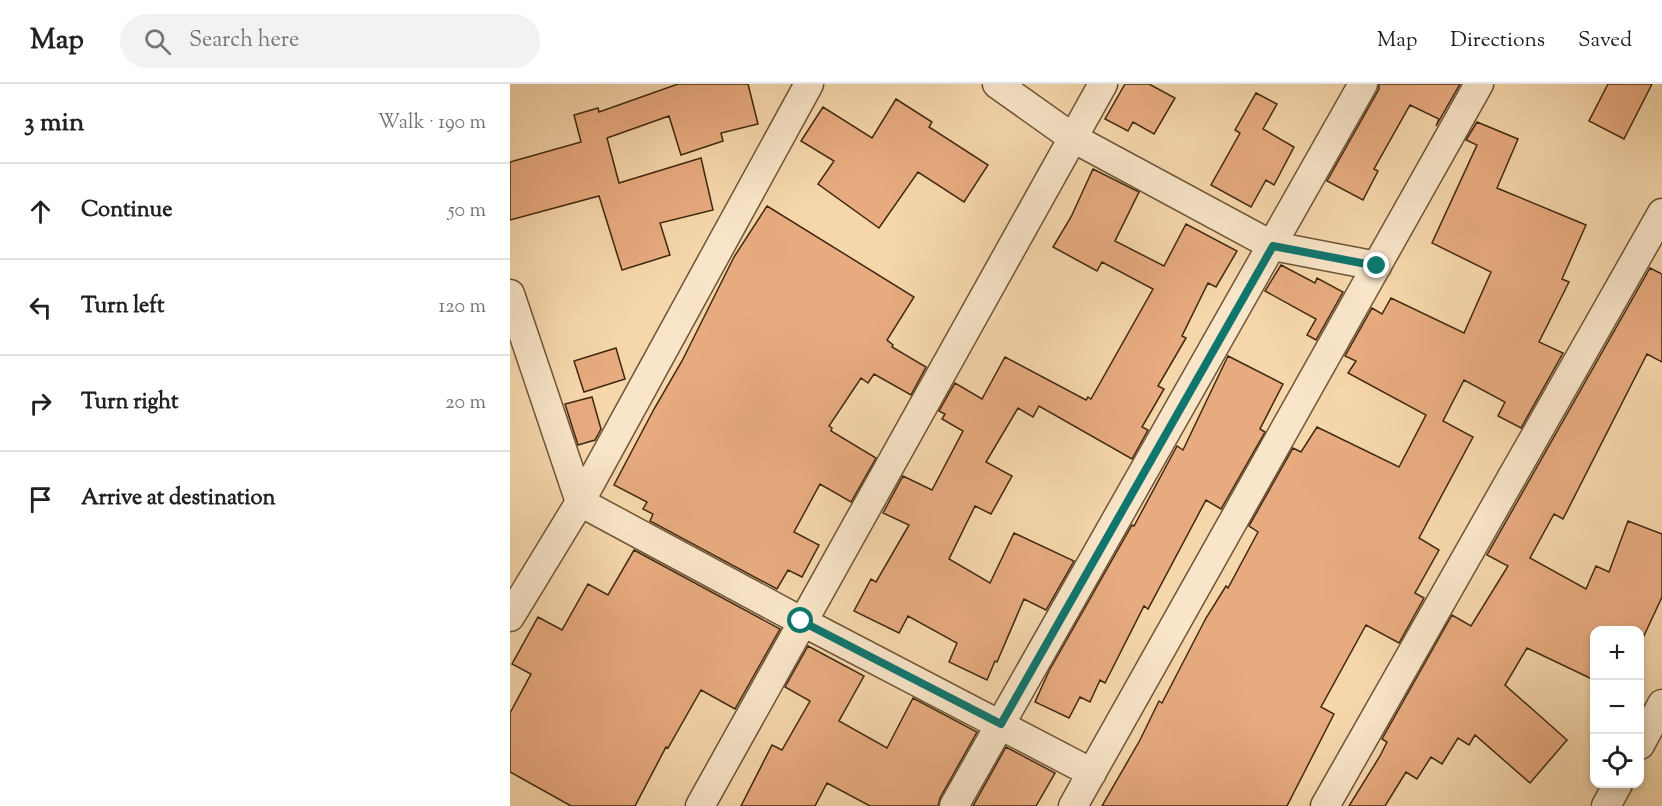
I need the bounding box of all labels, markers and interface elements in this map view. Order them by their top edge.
search box [120,14,540,68]
text: Map [30,21,84,61]
icon: search [141,25,174,58]
text: Search here [189,25,299,57]
text: Map [1377,26,1417,56]
text: Directions [1450,26,1545,56]
text: Saved [1578,26,1632,56]
text: 3 min [24,105,84,142]
text: Walk · 190 m [378,109,486,138]
icon: ahead [24,195,57,228]
text: Continue [81,195,172,227]
text: 50 m [448,197,486,226]
route end [1363,252,1389,278]
icon: left [24,291,57,324]
text: Turn left [81,291,164,323]
text: 120 m [438,293,486,322]
icon: right [24,387,57,420]
text: Turn right [81,387,178,419]
text: 20 m [445,389,486,418]
icon: arrive [24,483,57,516]
text: Arrive at destination [81,483,276,515]
route start [787,607,813,633]
map controls [1590,626,1644,788]
button: + [1590,626,1644,680]
button: − [1590,680,1644,734]
button: locate [1590,734,1644,788]

